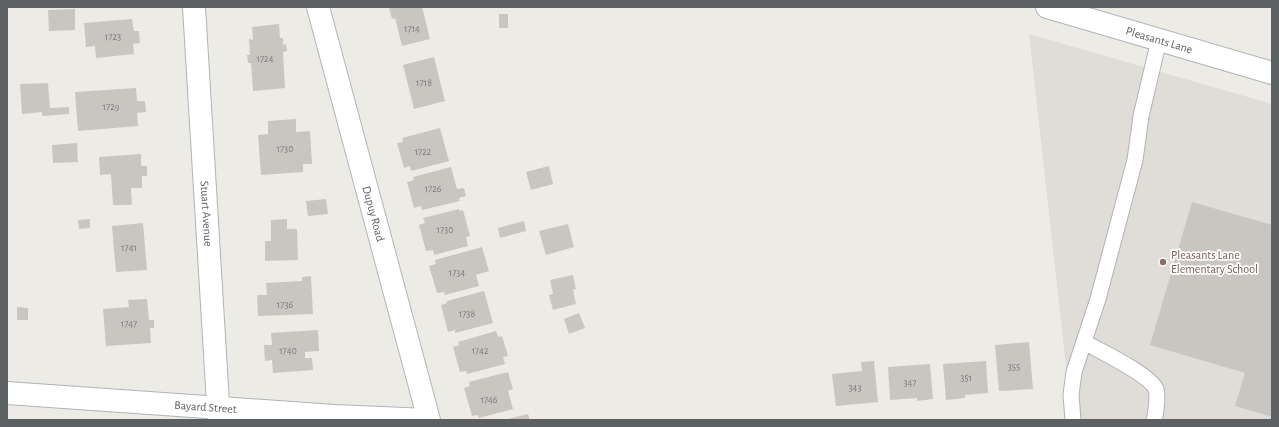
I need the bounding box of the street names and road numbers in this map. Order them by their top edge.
street label: Pleasants Lane [1125,24,1194,55]
street label: Stuart Avenue [199,180,214,247]
street label: Dupuy Road [360,185,387,243]
street label: Bayard Street [174,399,237,415]

